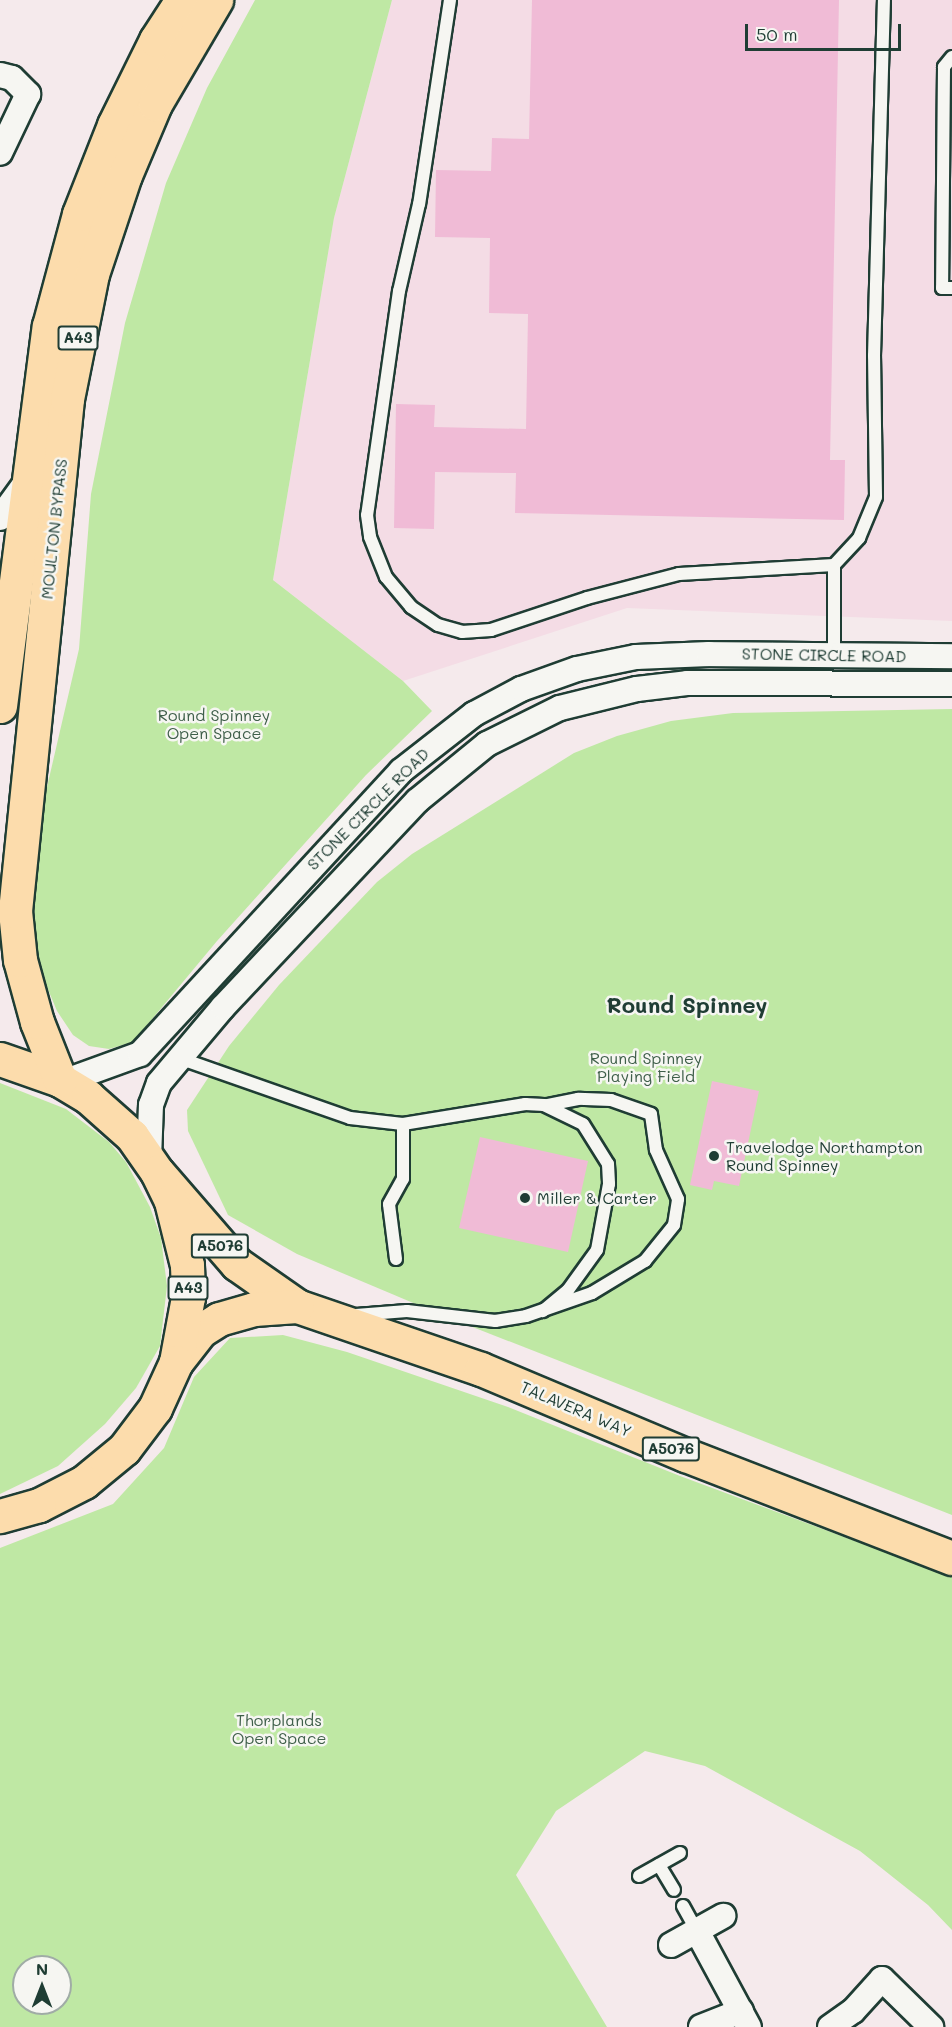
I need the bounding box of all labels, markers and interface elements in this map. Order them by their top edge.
scale bar [748,12,904,50]
text: 50 m [756,22,798,46]
road number: A43 [57,326,99,350]
street label: MOULTON BYPASS [37,458,71,600]
street label: STONE CIRCLE ROAD [742,644,906,666]
park label: Round Spinney Open Space [158,705,270,743]
street label: STONE CIRCLE ROAD [303,744,433,874]
district label: Round Spinney [606,992,768,1018]
park label: Round Spinney Playing Field [590,1048,702,1086]
place label: Travelodge Northampton Round Spinney [726,1137,923,1175]
marker: Travelodge Northampton Round Spinney [707,1149,721,1163]
place label: Miller & Carter [537,1188,657,1208]
marker: Miller & Carter [518,1191,532,1205]
road number: A5076 [190,1234,250,1258]
road number: A43 [167,1276,209,1300]
street label: TALAVERA WAY [518,1377,634,1441]
road number: A5076 [641,1437,701,1461]
park label: Thorplands Open Space [232,1710,326,1748]
north arrow [12,1955,72,2015]
text: N [36,1958,48,1979]

